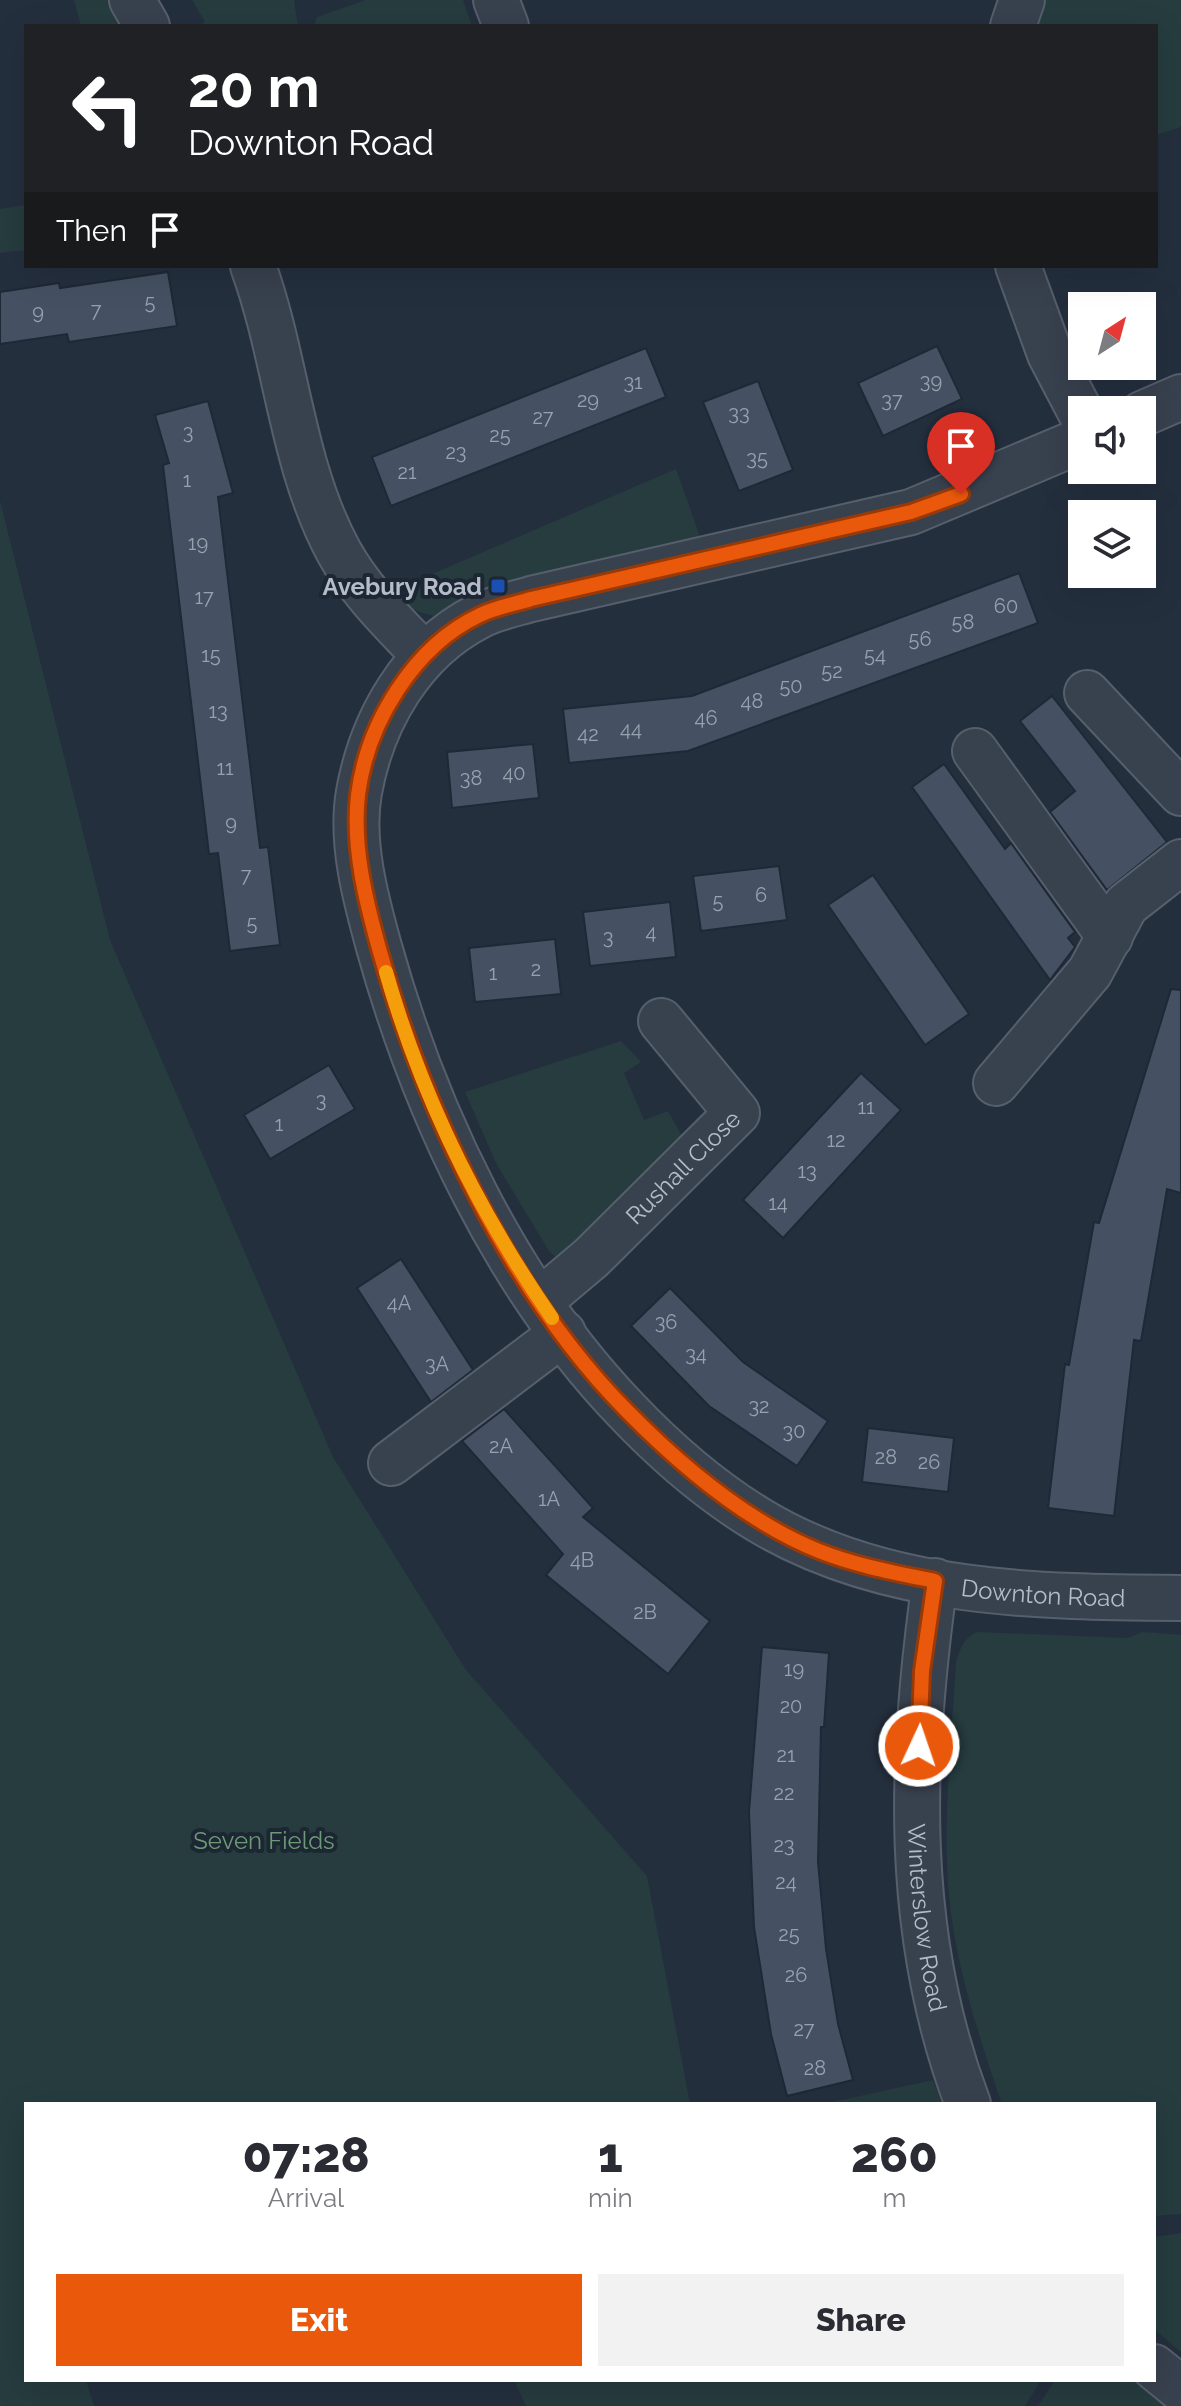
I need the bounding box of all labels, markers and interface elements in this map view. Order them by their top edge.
text: 20 m [188,54,320,120]
icon: left [56,56,160,160]
text: Downton Road [188,121,434,163]
icon: arrive [143,208,187,252]
text: Then [56,213,127,248]
house number: 5 [145,290,156,314]
north arrow [1068,292,1156,380]
map controls [1068,292,1156,588]
house number: 7 [91,298,102,322]
house number: 9 [32,300,44,324]
house number: 39 [920,369,942,393]
house number: 31 [623,370,643,394]
house number: 29 [577,388,599,412]
house number: 37 [881,388,903,412]
button: sound [1068,396,1156,484]
house number: 33 [728,401,750,425]
house number: 27 [532,405,554,429]
pin [927,412,995,494]
house number: 3 [183,420,193,444]
house number: 25 [489,423,511,447]
icon: arrive [939,424,983,468]
house number: 23 [445,440,467,464]
house number: 35 [746,446,768,470]
house number: 21 [398,460,417,484]
house number: 1 [183,468,192,492]
button: layers [1068,500,1156,588]
house number: 19 [188,531,208,555]
place label: Avebury Road [322,572,482,601]
marker: Avebury Road [489,577,507,595]
house number: 17 [194,585,214,609]
house number: 60 [994,594,1018,618]
house number: 58 [952,610,974,634]
house number: 56 [909,627,931,651]
house number: 15 [201,643,221,667]
house number: 54 [864,643,886,667]
house number: 52 [821,659,843,683]
house number: 50 [779,674,803,698]
house number: 48 [741,689,763,713]
house number: 13 [208,699,228,723]
house number: 46 [695,706,717,730]
house number: 44 [620,717,642,741]
house number: 42 [577,722,599,746]
house number: 11 [216,756,234,780]
house number: 40 [502,761,526,785]
house number: 38 [460,766,482,790]
house number: 9 [225,811,237,835]
house number: 7 [241,863,252,887]
house number: 6 [755,883,767,907]
house number: 5 [713,889,724,913]
house number: 5 [247,911,258,935]
house number: 4 [646,920,657,944]
house number: 3 [603,925,613,949]
house number: 2 [531,957,541,981]
house number: 1 [489,961,498,985]
house number: 3 [316,1088,326,1112]
house number: 11 [857,1095,875,1119]
street label: Rushall Close [619,1104,746,1230]
house number: 1 [275,1112,284,1136]
house number: 12 [827,1128,845,1152]
house number: 13 [797,1159,817,1183]
house number: 14 [768,1191,788,1215]
house number: 4A [387,1291,412,1315]
house number: 36 [655,1310,677,1334]
house number: 34 [685,1342,707,1366]
house number: 3A [425,1352,450,1376]
house number: 32 [748,1394,770,1418]
house number: 30 [783,1419,805,1443]
house number: 2A [489,1434,513,1458]
house number: 28 [875,1445,897,1469]
house number: 26 [918,1450,940,1474]
house number: 1A [538,1487,561,1511]
house number: 4B [570,1548,594,1572]
street label: Downton Road [960,1572,1126,1612]
house number: 2B [633,1600,657,1624]
house number: 19 [784,1657,804,1681]
house number: 20 [780,1694,802,1718]
position arrow [877,1704,961,1788]
house number: 21 [777,1743,796,1767]
house number: 22 [774,1781,794,1805]
street label: Winterslow Road [903,1823,954,2014]
park label: Seven Fields [193,1826,335,1855]
house number: 23 [773,1833,795,1857]
house number: 24 [775,1870,797,1894]
house number: 25 [778,1922,800,1946]
house number: 26 [785,1963,807,1987]
house number: 27 [793,2017,815,2041]
house number: 28 [804,2056,826,2080]
text: 07:28 [242,2127,370,2183]
text: 1 [598,2127,623,2183]
text: 260 [851,2127,938,2183]
text: Arrival [268,2183,344,2213]
text: min [588,2183,633,2213]
text: m [882,2183,906,2213]
button: Exit [56,2274,582,2366]
button: Share [598,2274,1124,2366]

